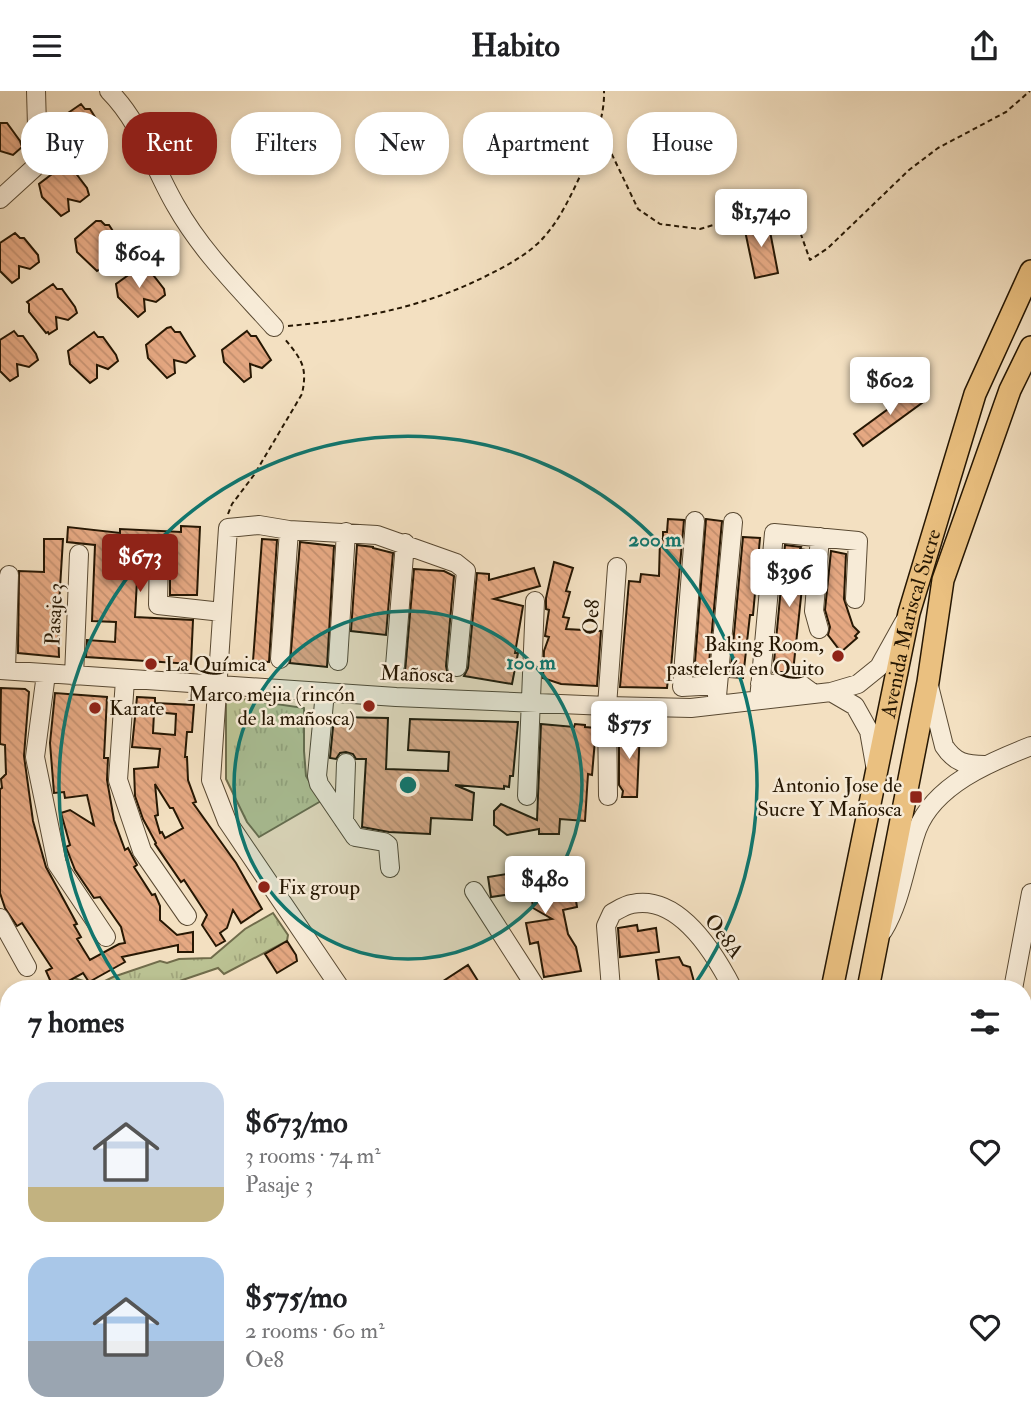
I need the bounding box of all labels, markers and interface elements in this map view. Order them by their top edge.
text: Habito [471,26,560,66]
icon: menu [28,27,66,65]
icon: share [965,27,1003,65]
chip: Buy [21,112,108,175]
chip: Rent [122,112,217,175]
chip: Filters [231,112,341,175]
chip: New [355,112,449,175]
chip: Apartment [463,112,613,175]
chip: House [627,112,737,175]
pin: $1,740 [704,190,818,249]
text: $1,740 [731,197,791,226]
pin: $604 [98,231,180,290]
text: $604 [115,238,163,267]
pin: $602 [849,357,931,417]
text: $602 [866,365,914,394]
street label: Avenida Mariscal Sucre [875,525,948,721]
text: 200 m [629,526,682,553]
pin: $673 [99,535,181,594]
text: $673 [118,542,162,571]
pin: $396 [748,549,830,609]
text: $396 [766,557,812,586]
street label: Pasaje 3 [39,582,70,646]
street label: Oe8 [577,598,606,636]
place label: Baking Room, pastelería en Quito [666,631,824,682]
marker: Baking Room, pastelería en Quito [830,648,846,664]
text: 100 m [506,649,557,676]
place label: La Química [165,651,267,678]
marker: La Química [143,656,159,672]
street label: Mañosca [380,660,455,689]
place label: Marco mejia (rincón de la mañosca) [188,681,355,732]
place label: Karate [109,695,165,722]
marker: Marco mejia (rincón de la mañosca) [361,698,377,714]
marker: Karate [87,700,103,716]
pin: $575 [588,701,670,761]
text: $575 [607,709,651,738]
place label: Antonio Jose de Sucre Y Mañosca [757,772,902,823]
centre of rings [396,773,420,797]
marker: Antonio Jose de Sucre Y Mañosca [908,789,924,805]
pin: $480 [504,857,586,916]
text: $480 [521,864,569,893]
place label: Fix group [278,874,360,901]
marker: Fix group [256,879,272,895]
street label: Oe8A [698,909,749,964]
icon: filters [966,1003,1004,1041]
text: 7 homes [28,1004,124,1041]
text: $673/mo [245,1104,348,1141]
icon: home [84,1110,168,1194]
icon: heart [966,1133,1004,1171]
text: 3 rooms · 74 m² [245,1141,381,1170]
text: Pasaje 3 [245,1170,313,1199]
text: $575/mo [245,1279,347,1316]
icon: home [84,1285,168,1369]
icon: heart [966,1308,1004,1346]
text: 2 rooms · 60 m² [245,1316,385,1345]
text: Oe8 [245,1345,284,1374]

